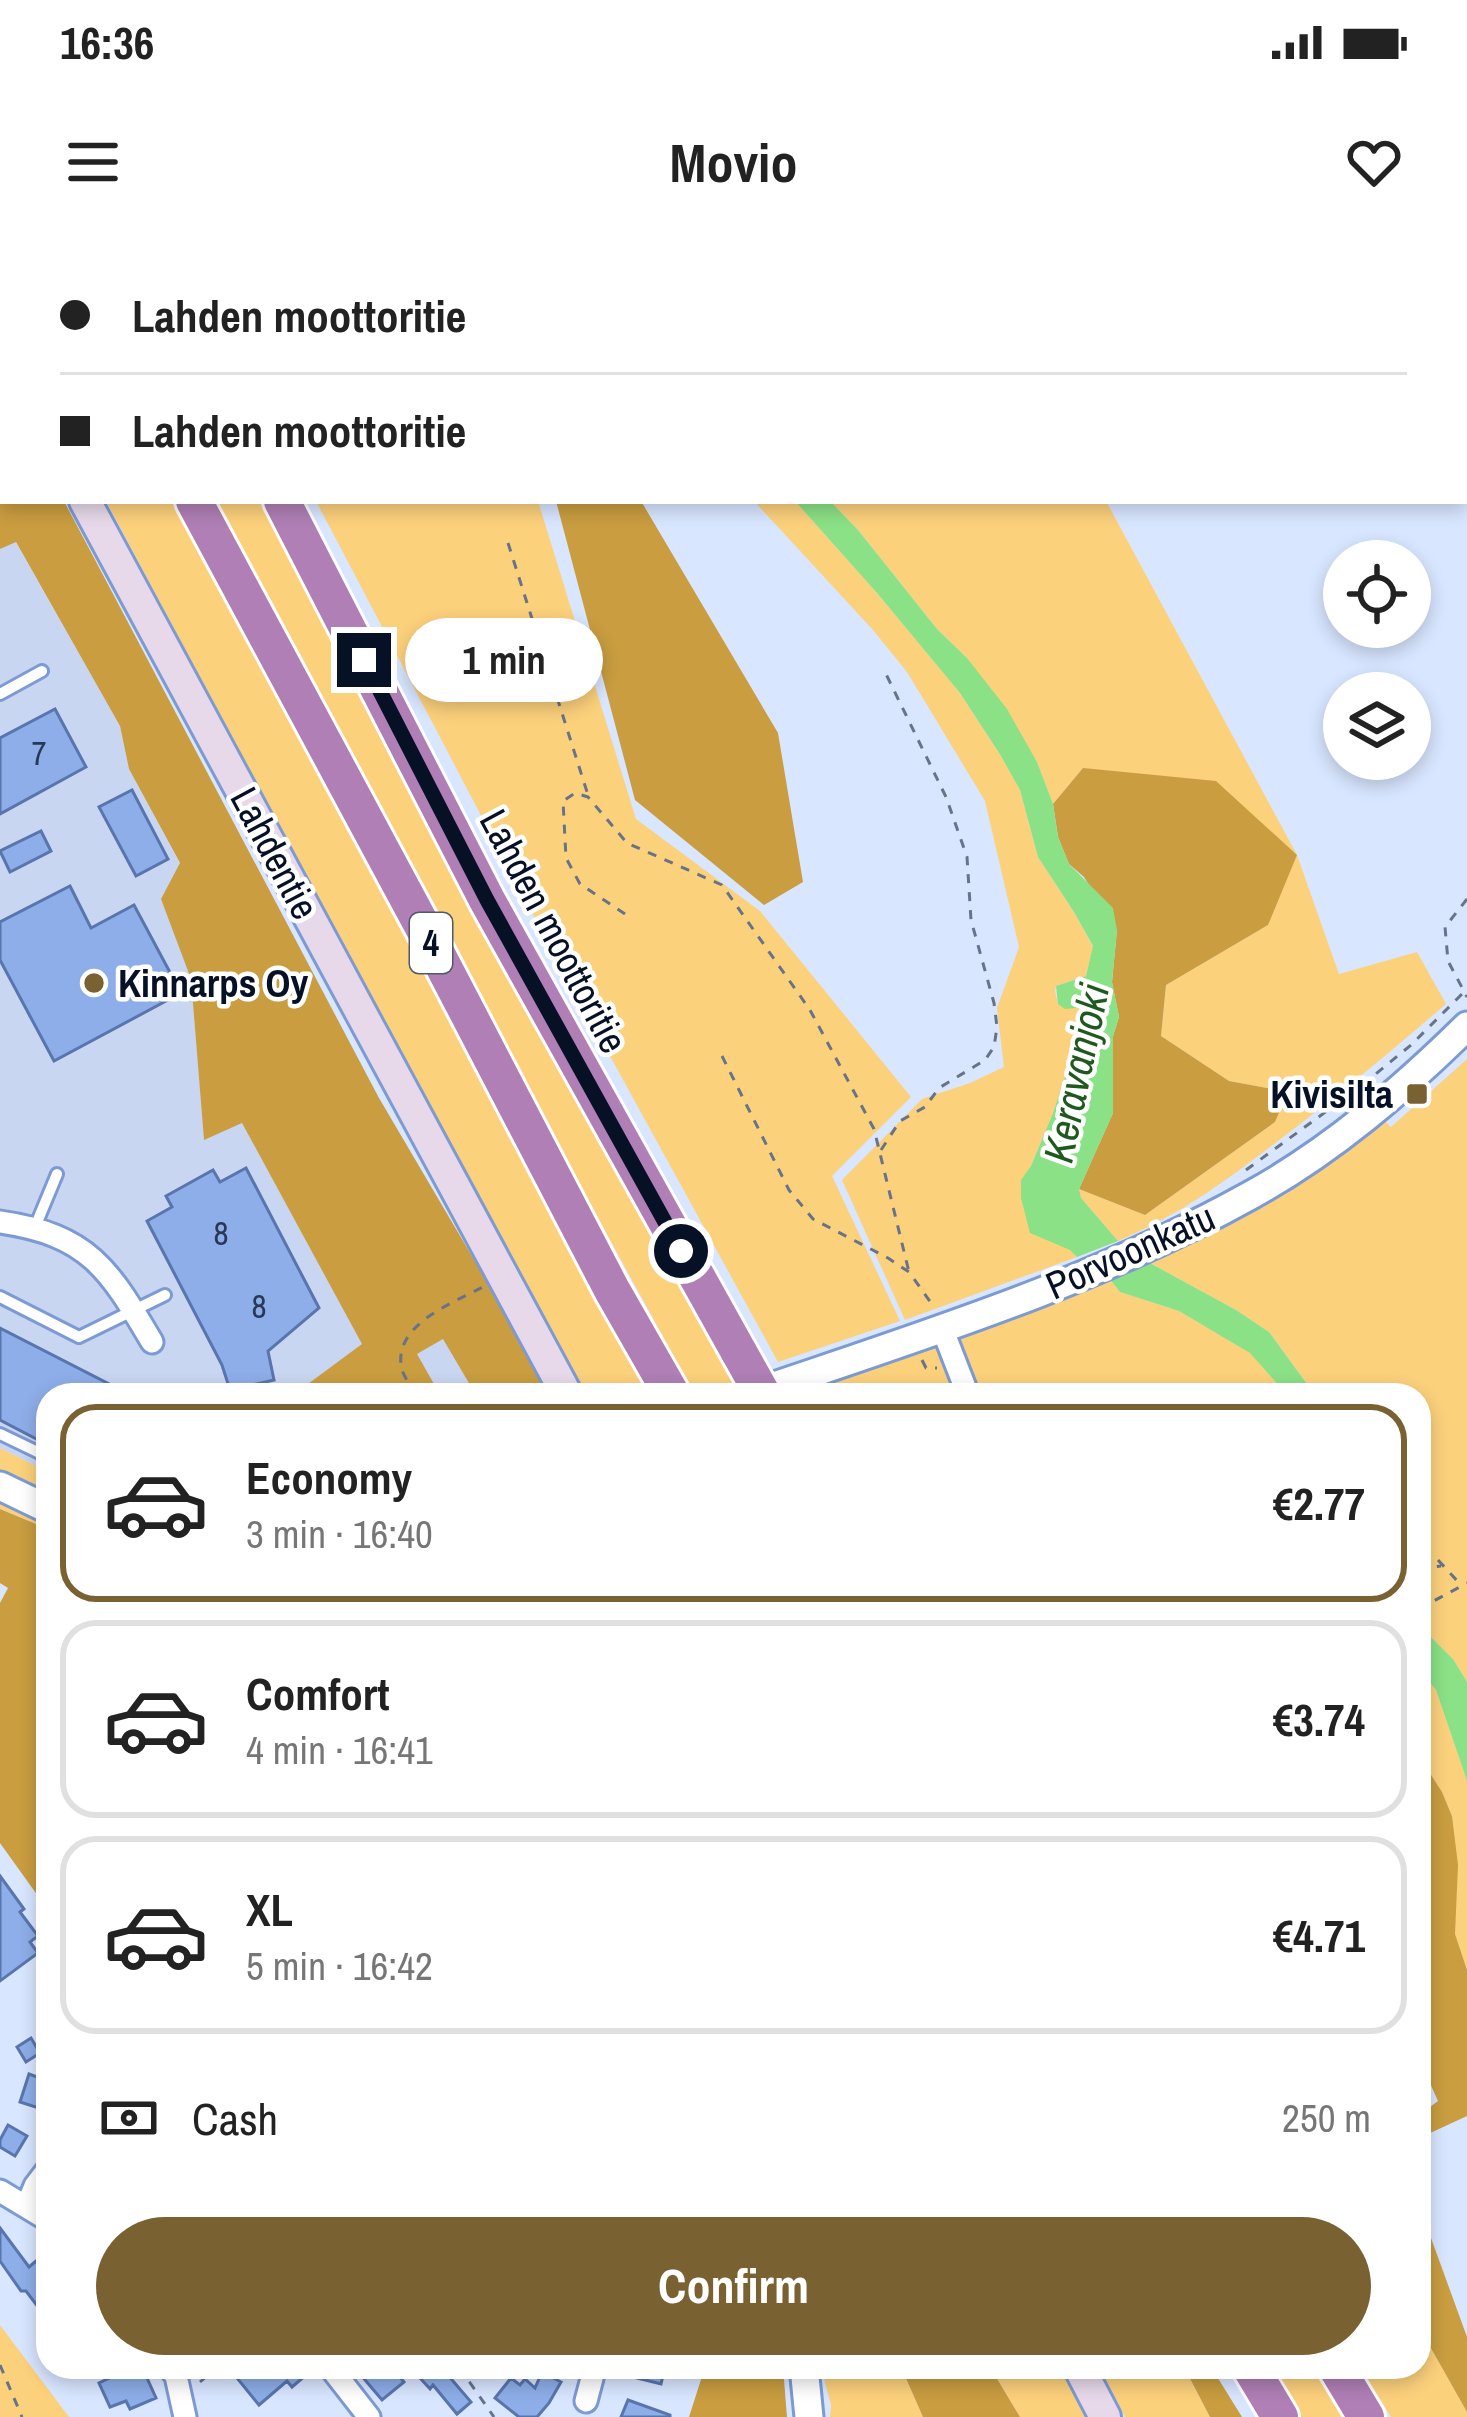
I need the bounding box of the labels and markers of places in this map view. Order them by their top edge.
place label: Kinnarps Oy [118,957,308,1009]
marker: Kinnarps Oy [81,970,107,996]
place label: Kivisilta [1270,1068,1393,1120]
marker: Kivisilta [1404,1081,1430,1107]

